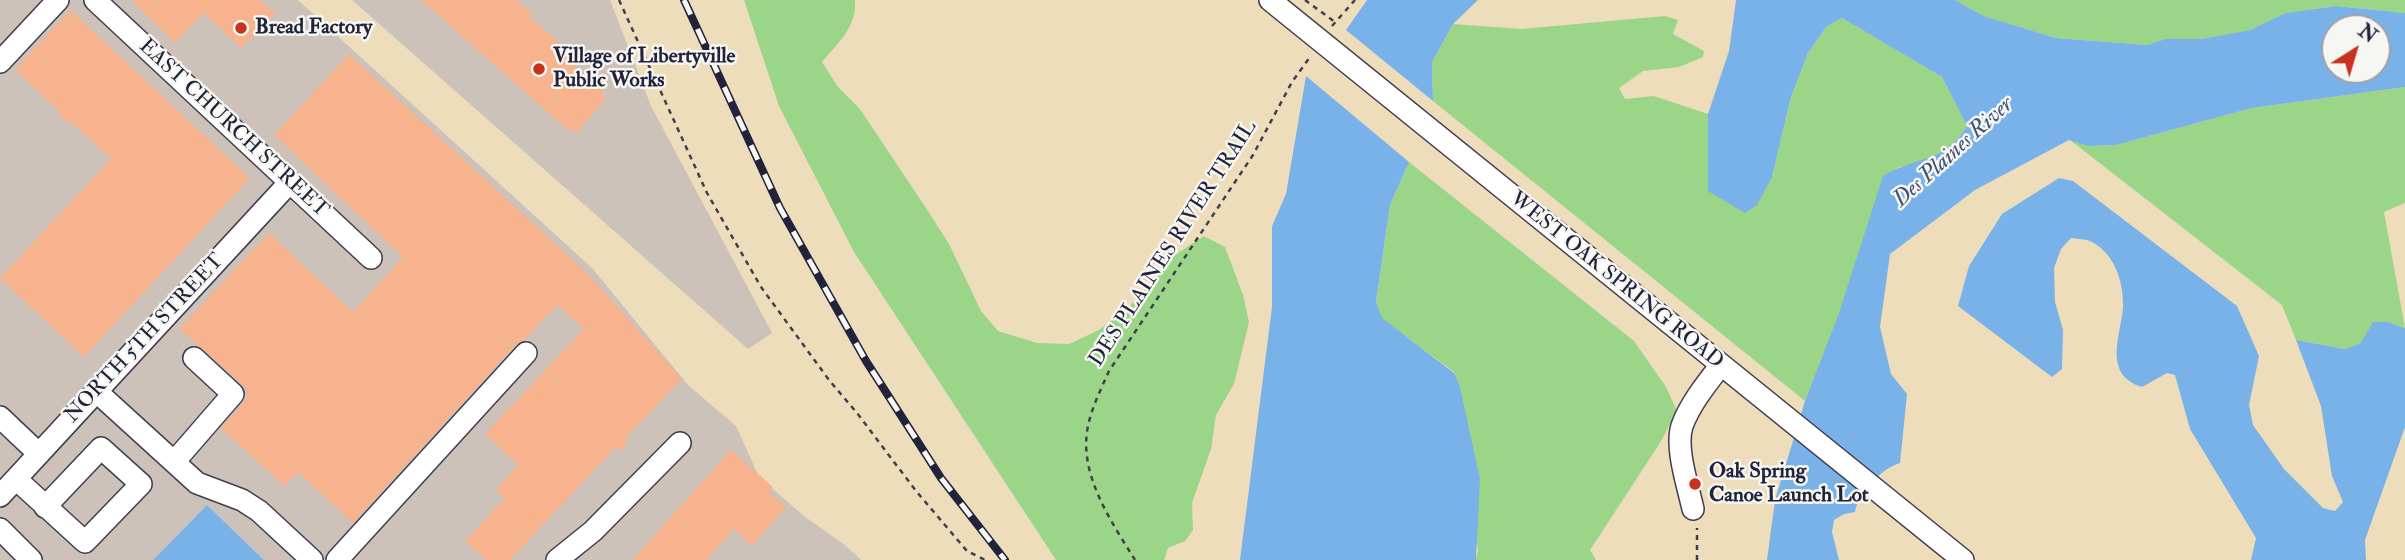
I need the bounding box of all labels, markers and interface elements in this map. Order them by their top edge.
north arrow [2321,14,2391,84]
place label: Bread Factory [255,15,372,41]
text: N [2353,19,2381,49]
marker: Bread Factory [233,20,249,36]
street label: EAST CHURCH STREET [133,34,333,224]
place label: Village of Libertyville Public Works [553,44,735,94]
marker: Village of Libertyville Public Works [531,61,547,77]
water label: Des Plaines River [1888,92,2020,214]
street label: DES PLAINES RIVER TRAIL [1085,116,1263,372]
street label: WEST OAK SPRING ROAD [1504,187,1728,375]
street label: NORTH 5TH STREET [60,249,230,429]
place label: Oak Spring Canoe Launch Lot [1709,459,1869,509]
marker: Oak Spring Canoe Launch Lot [1687,476,1703,492]

